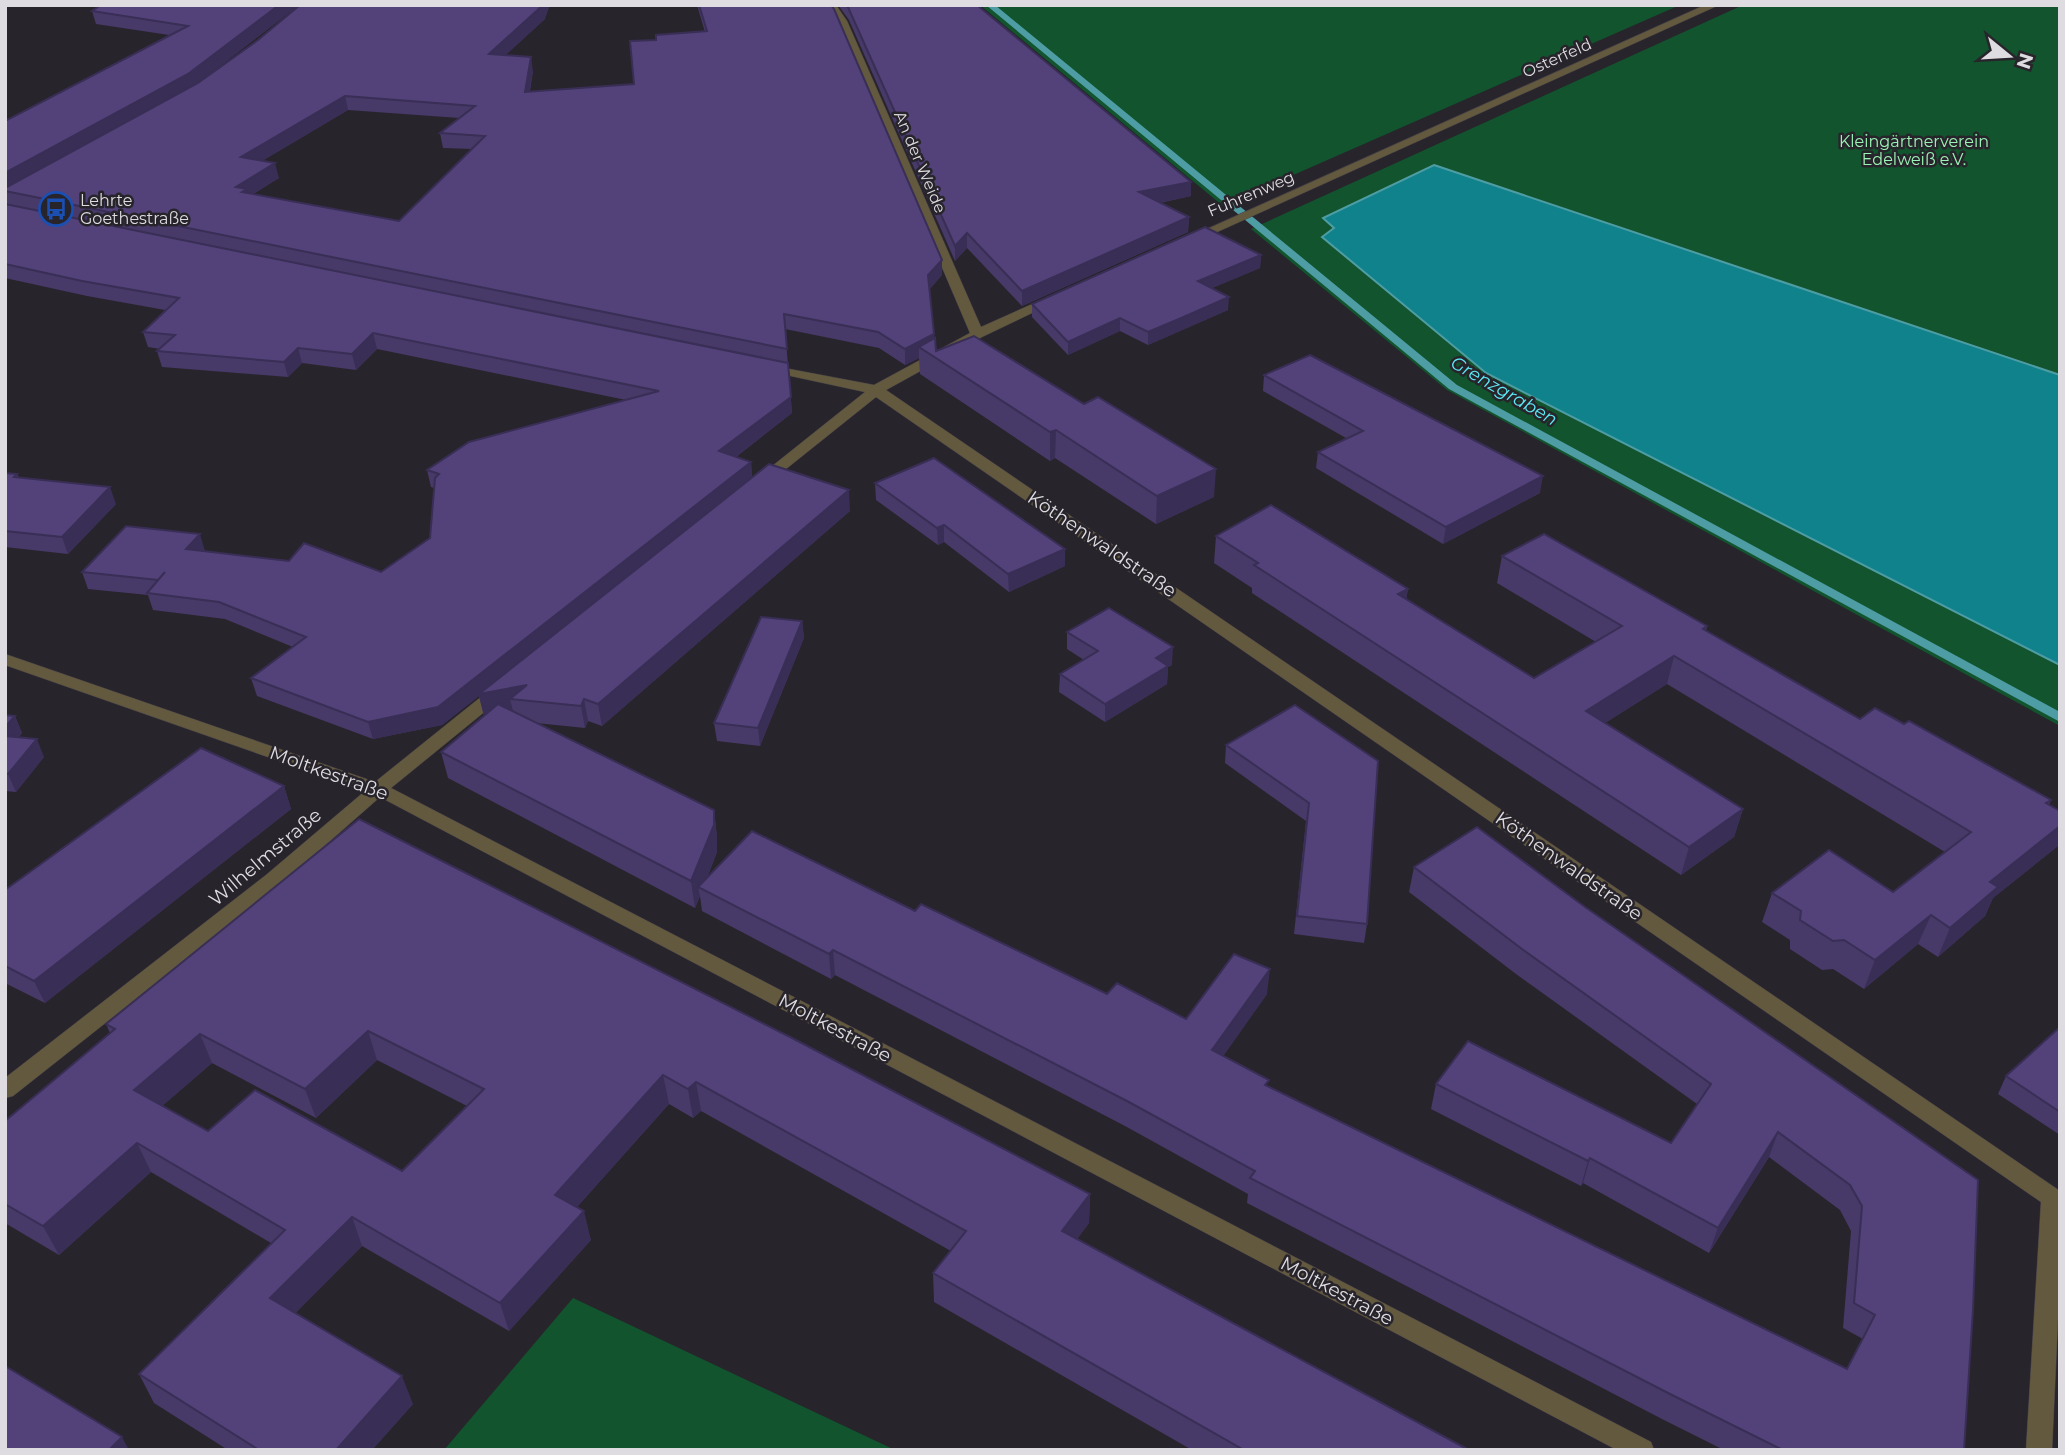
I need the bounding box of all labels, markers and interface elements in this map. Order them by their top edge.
north arrow [1974,21,2044,91]
street label: Osterfeld [1520,34,1594,82]
text: N [2011,50,2038,72]
street label: An der Weide [890,108,950,216]
park label: Kleingärtnerverein Edelweiß e.V. [1839,132,1989,169]
street label: Fuhrenweg [1205,167,1297,221]
bus stop icon: Lehrte Goethestraße [37,190,75,228]
place label: Lehrte Goethestraße [80,191,189,228]
water label: Grenzgraben [1447,352,1561,430]
street label: Köthenwaldstraße [1023,486,1181,602]
street label: Moltkestraße [267,741,391,805]
street label: Wilhelmstraße [204,803,326,911]
street label: Köthenwaldstraße [1491,807,1647,925]
street label: Moltkestraße [775,989,895,1067]
street label: Moltkestraße [1277,1252,1397,1330]

